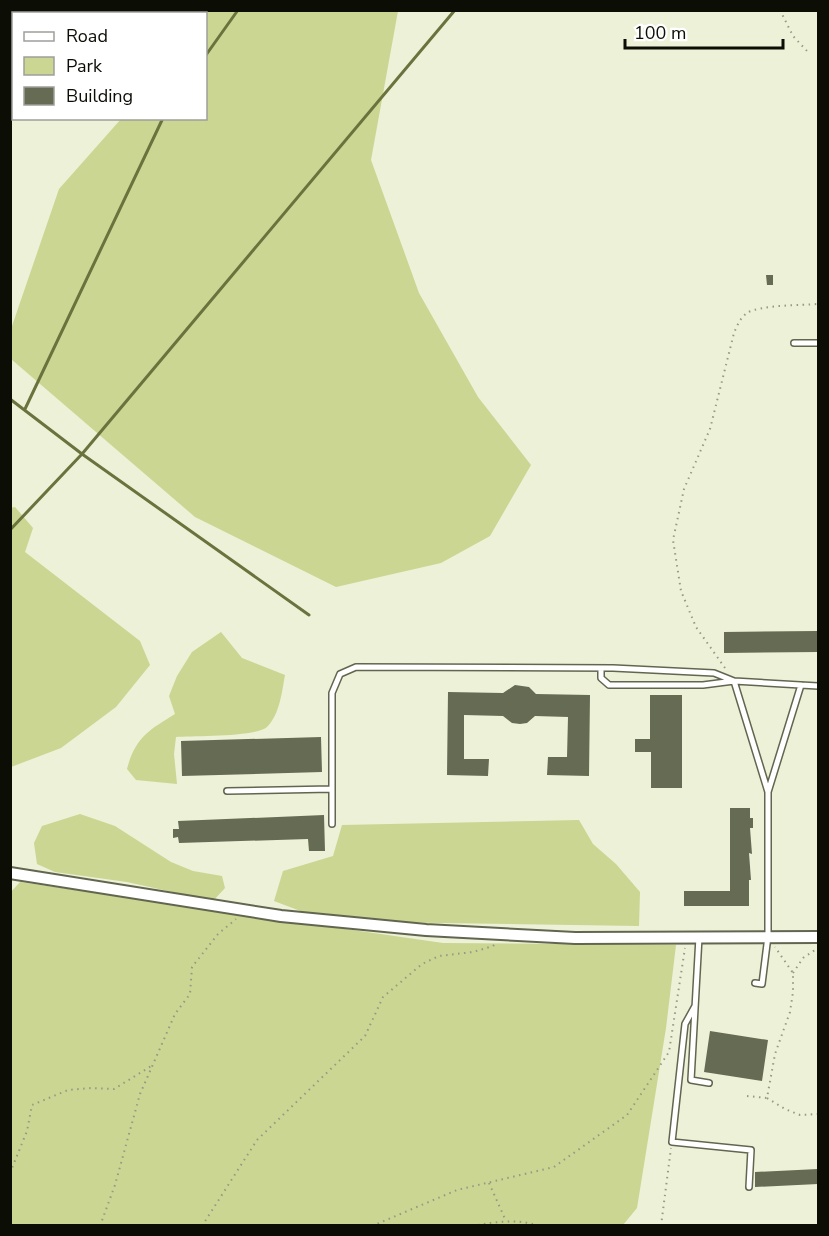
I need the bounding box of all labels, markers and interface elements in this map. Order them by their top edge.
legend [12,12,207,120]
scale bar [625,12,782,50]
text: 100 m [634,21,686,45]
text: Road [66,24,108,48]
text: Park [66,54,103,78]
text: Building [66,84,133,108]

